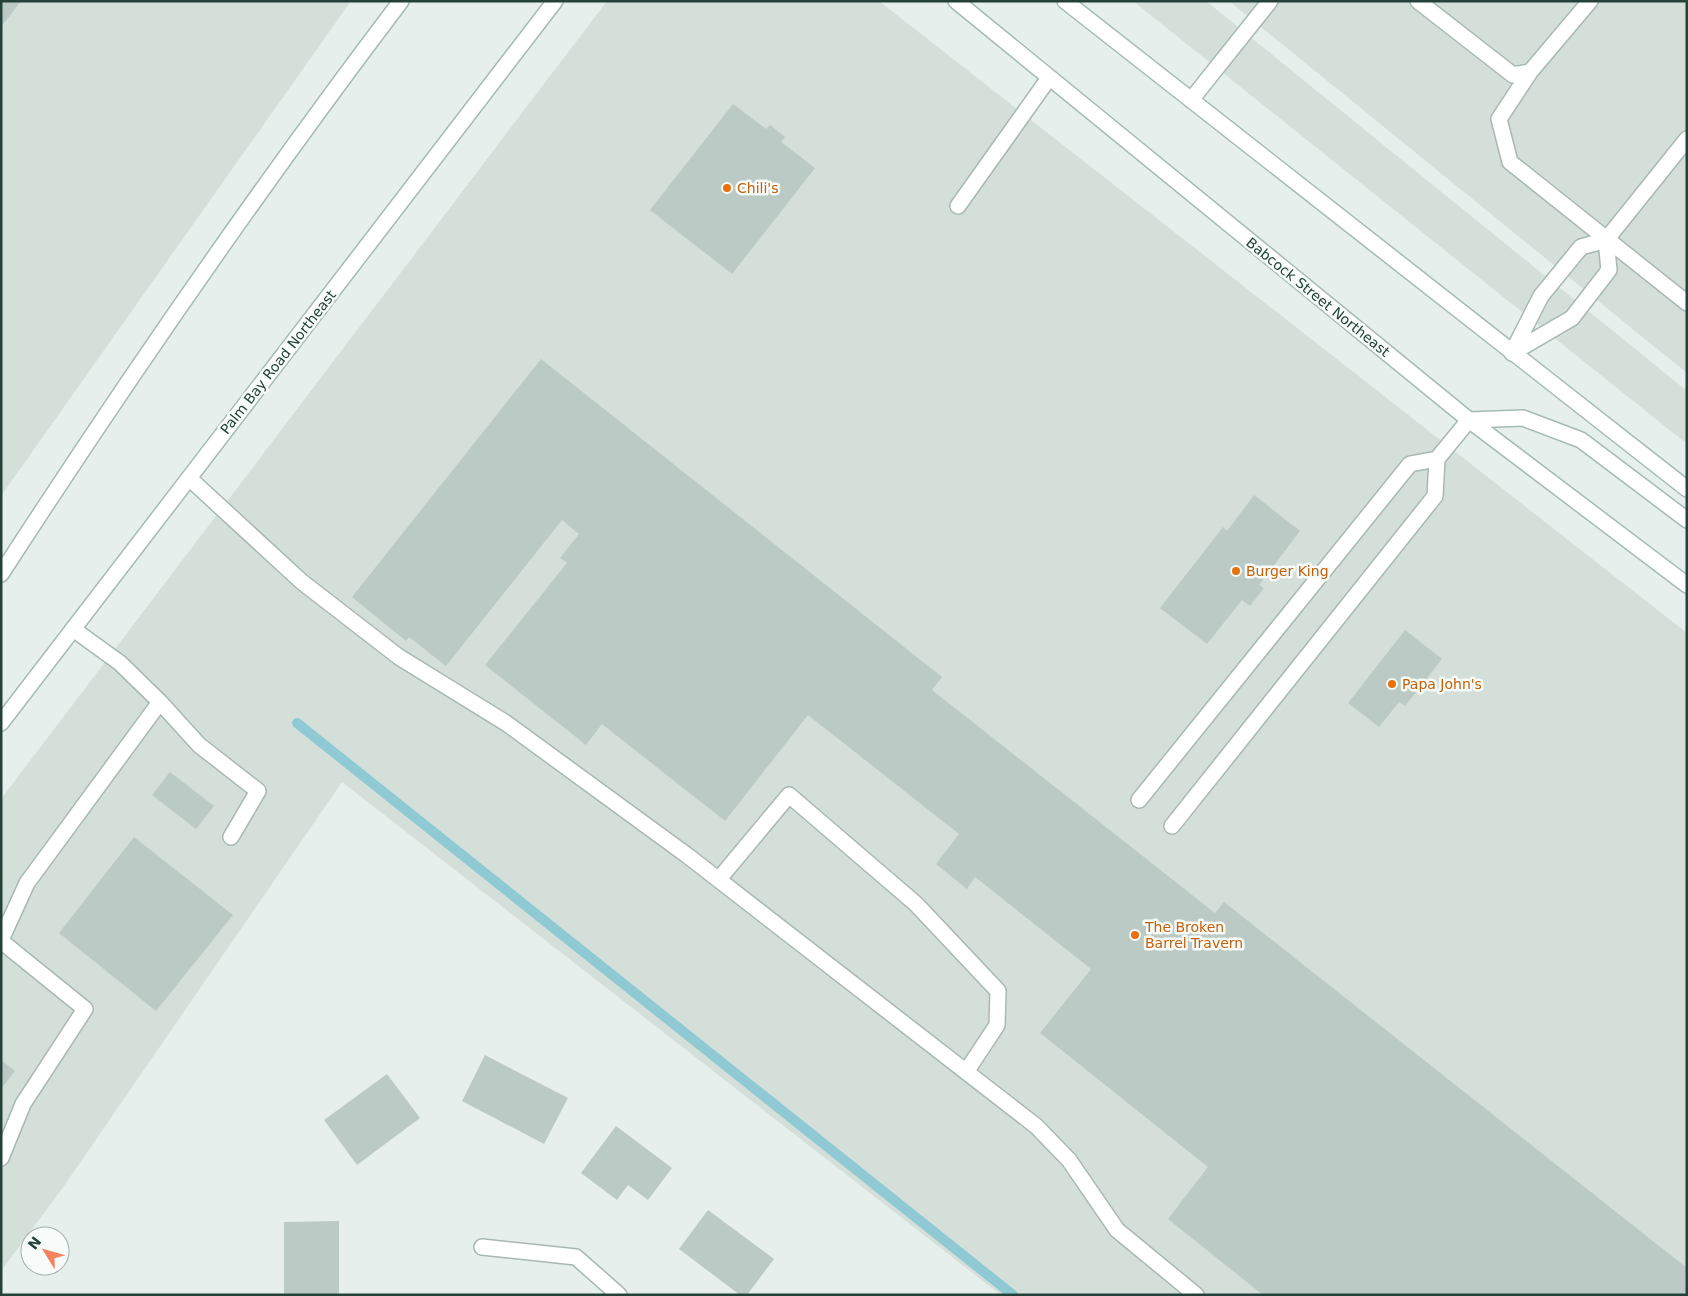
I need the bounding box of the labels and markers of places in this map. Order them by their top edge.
place label: Chili's [737,180,778,196]
marker: Chili's [721,182,733,194]
place label: Burger King [1246,563,1329,579]
marker: Burger King [1230,565,1242,577]
place label: Papa John's [1402,676,1482,692]
marker: Papa John's [1386,678,1398,690]
place label: The Broken Barrel Travern [1144,919,1243,951]
marker: The Broken Barrel Travern [1129,929,1141,941]

